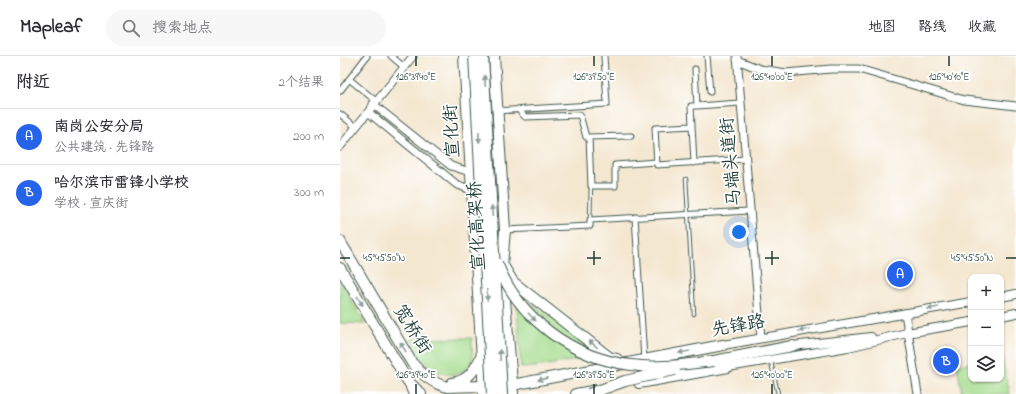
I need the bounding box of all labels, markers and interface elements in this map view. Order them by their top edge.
search box [106,10,386,46]
text: Mapleaf [20,14,82,41]
icon: search [120,17,142,39]
text: 搜索地点 [152,17,212,39]
text: 地图 [868,17,896,38]
text: 路线 [918,17,946,38]
text: 收藏 [968,17,996,38]
text: 附近 [16,70,50,95]
text: 126°39'40"E [396,70,436,85]
text: 126°39'50"E [573,70,615,85]
text: 126°40'00"E [751,70,793,85]
text: 126°40'10"E [929,70,969,85]
text: 2个结果 [279,73,324,92]
one-way arrow [481,75,488,87]
street label: 宣化街 [439,103,467,159]
text: 南岗公安分局 [54,116,144,138]
street label: 马端头道街 [715,116,749,208]
text: A [25,127,33,146]
text: 200 m [293,127,324,146]
one-way arrow [475,131,482,143]
text: 公共建筑 · 先锋路 [54,138,154,157]
text: 哈尔滨市雷锋小学校 [54,172,189,194]
street label: 宣化高架桥 [463,180,493,272]
text: B [25,183,33,202]
text: 300 m [294,183,324,202]
text: 学校 · 宣庆街 [54,194,128,213]
one-way arrow [488,205,495,217]
your location [729,222,749,242]
text: 45°45'50"N [363,251,406,266]
text: 45°45'50"N [951,251,994,266]
pin: A [887,259,913,289]
map controls [968,274,1004,382]
button: + [968,274,1004,310]
one-way arrow [484,289,491,301]
one-way arrow [356,296,364,306]
street label: 宽桥街 [386,300,437,360]
one-way arrow [926,306,939,312]
street label: 先锋路 [710,309,767,344]
button: − [968,310,1004,346]
one-way arrow [528,312,537,322]
one-way arrow [798,328,811,334]
one-way arrow [587,340,598,349]
one-way arrow [399,342,407,352]
pin: B [933,346,959,376]
button: layers [968,346,1004,382]
one-way arrow [496,349,503,361]
one-way arrow [678,349,690,355]
text: 126°39'40"E [396,368,436,383]
text: 126°39'50"E [573,368,615,383]
text: 126°40'00"E [751,368,793,383]
one-way arrow [537,376,549,382]

